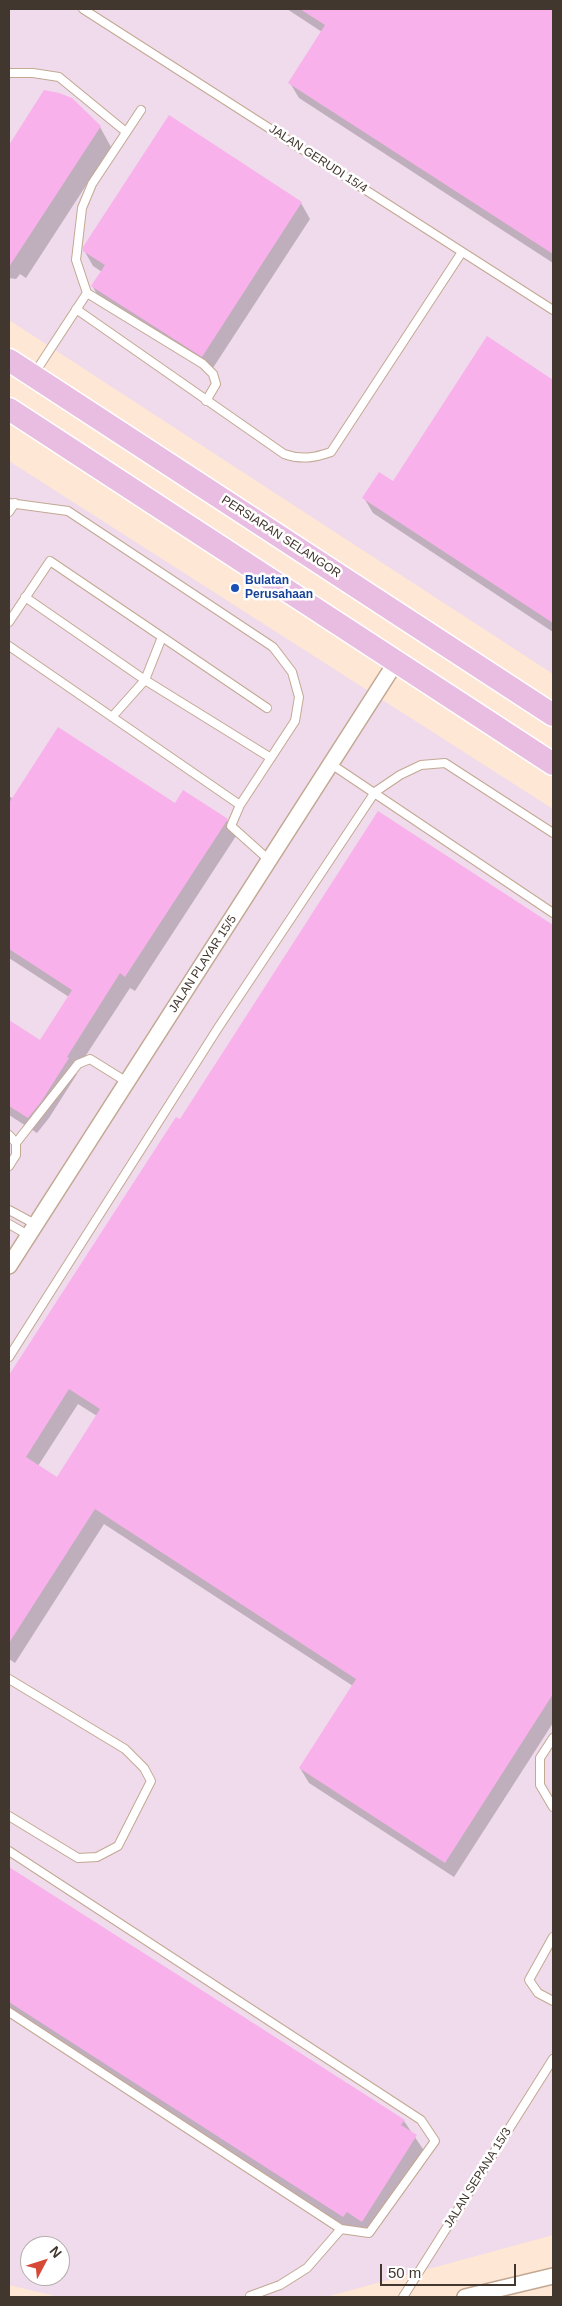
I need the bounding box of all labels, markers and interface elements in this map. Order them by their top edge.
street label: JALAN GERUDI 15/4 [266,122,370,196]
street label: PERSIARAN SELANGOR [219,493,343,581]
place label: Bulatan Perusahaan [245,574,313,602]
marker: Bulatan Perusahaan [229,582,241,594]
street label: JALAN PLAYAR 15/5 [166,913,240,1015]
street label: JALAN SEPANA 15/3 [441,2125,515,2231]
north arrow [20,2236,70,2286]
text: N [46,2243,65,2261]
scale bar [382,2254,518,2286]
text: 50 m [388,2264,421,2281]

